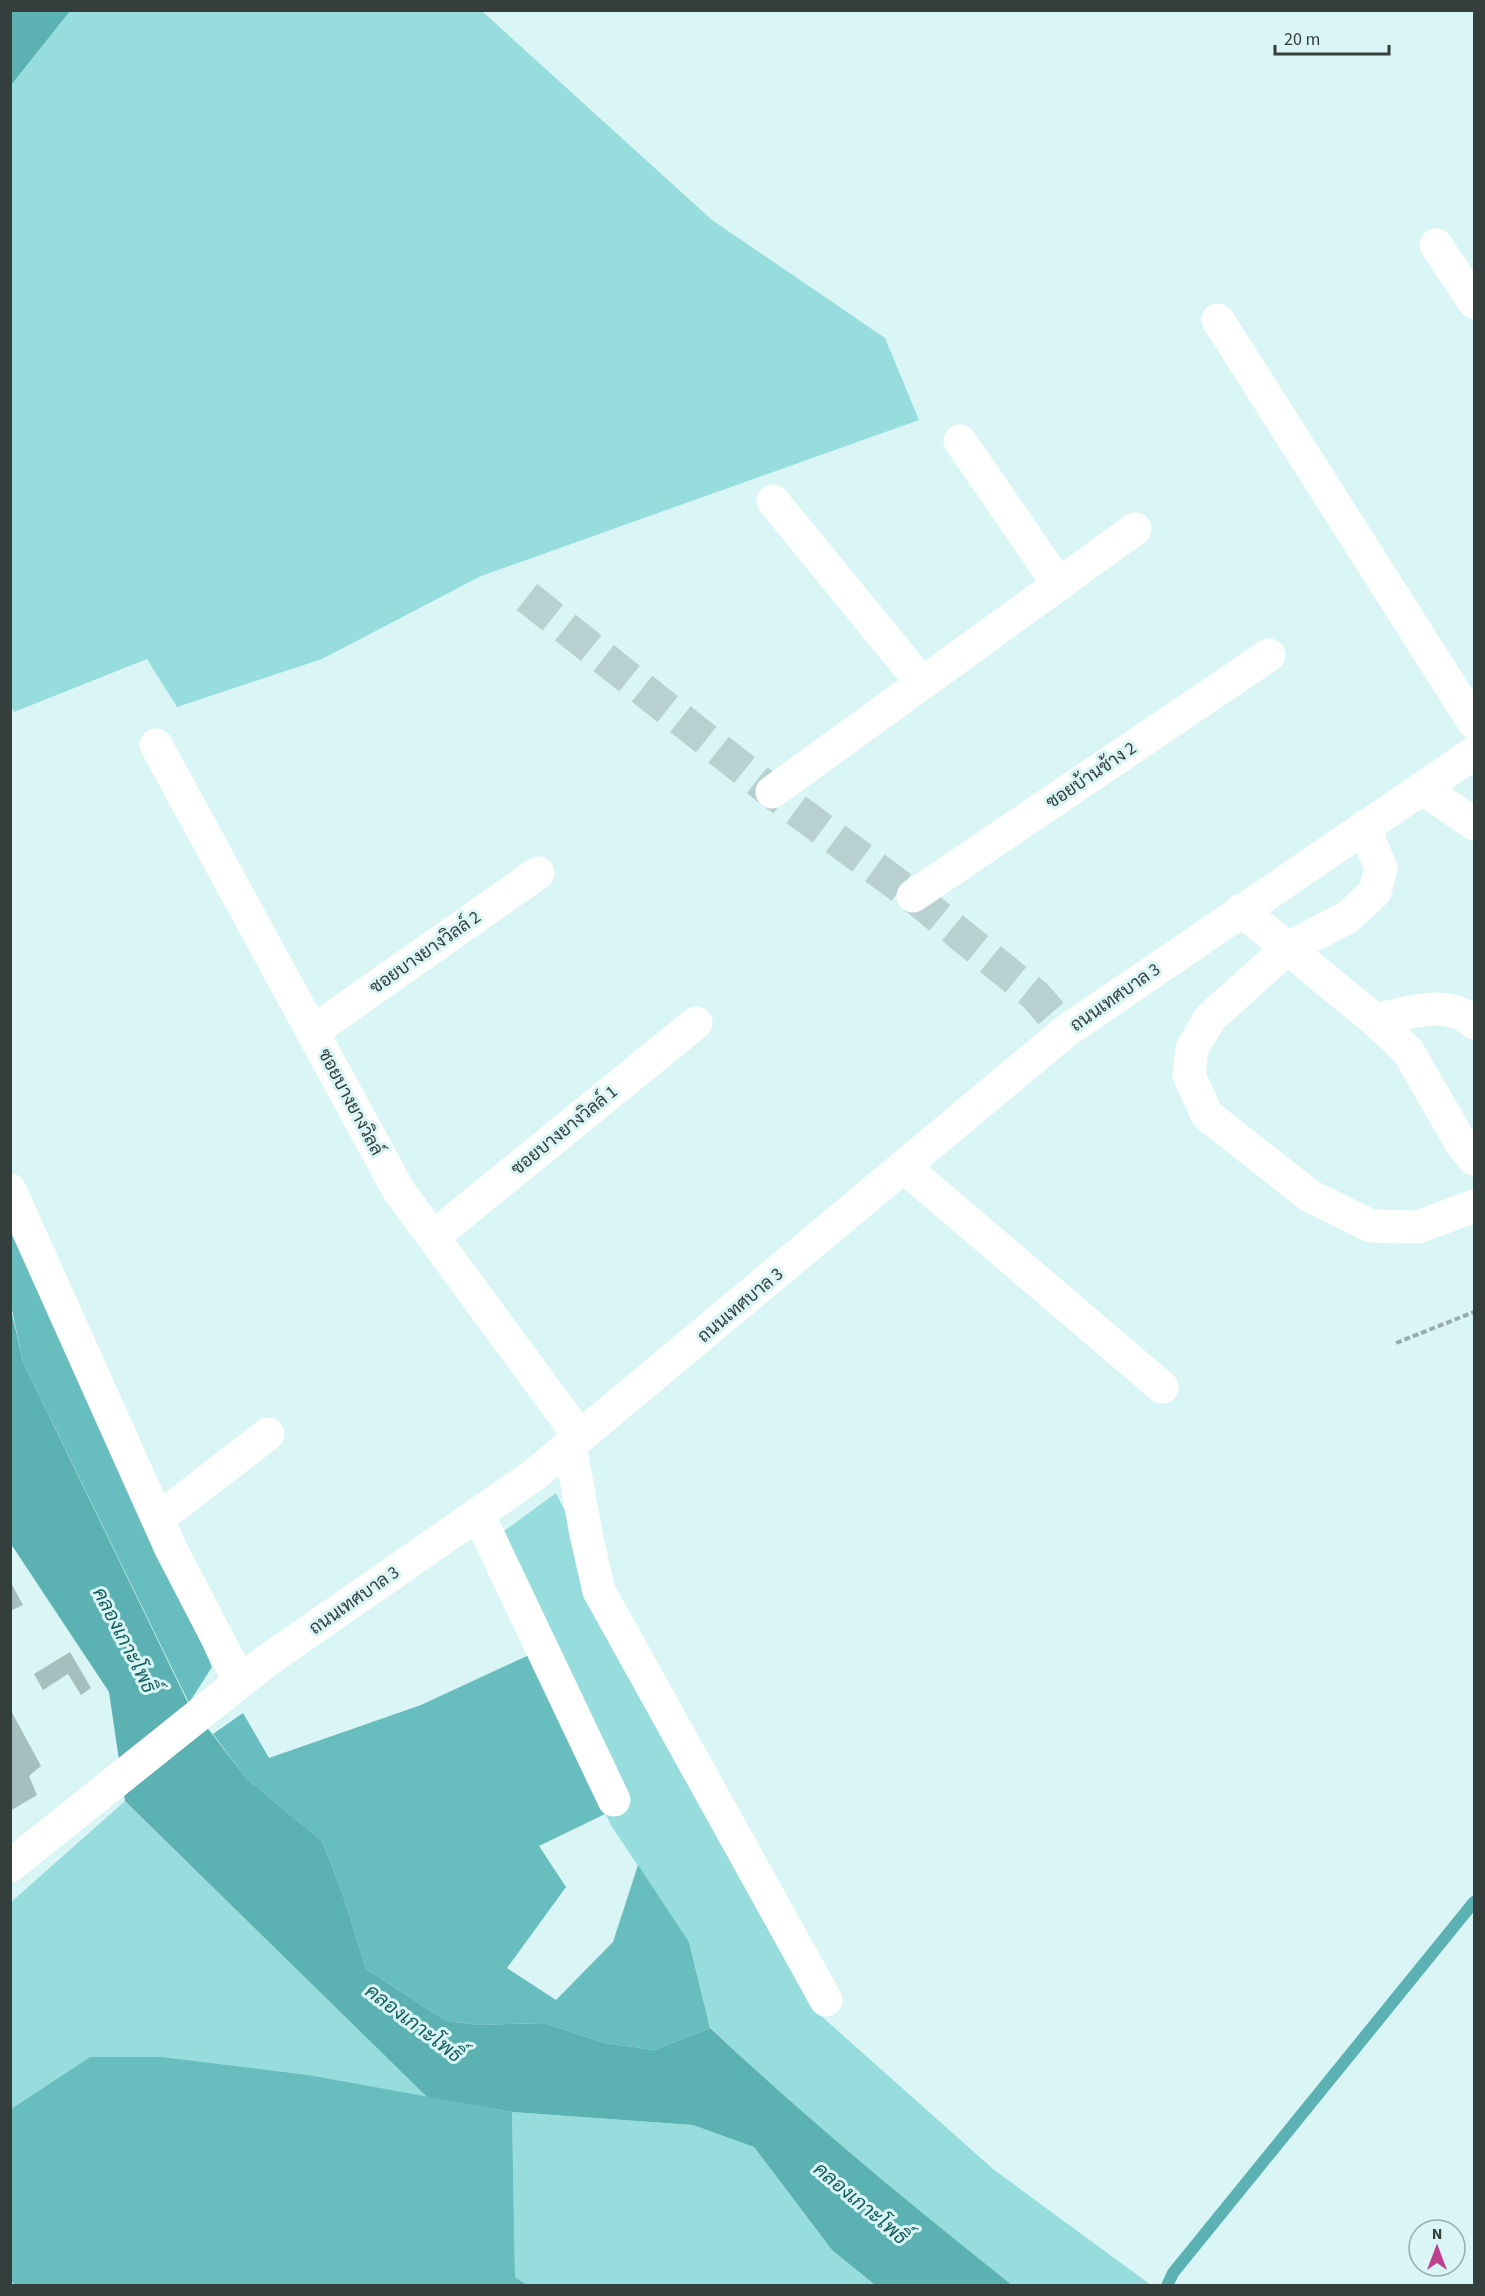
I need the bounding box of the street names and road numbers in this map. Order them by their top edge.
street label: ซอยบ้านช้าง 2 [1041,736,1141,815]
street label: ซอยบางยางวิลล์ 2 [364,904,486,1000]
street label: ถนนเทศบาล 3 [1065,957,1165,1038]
street label: ซอยบางยางวิลล์ [312,1044,390,1160]
street label: ซอยบางยางวิลล์ 1 [505,1079,623,1181]
street label: ถนนเทศบาล 3 [692,1262,789,1349]
street label: ถนนเทศบาล 3 [304,1560,404,1641]

